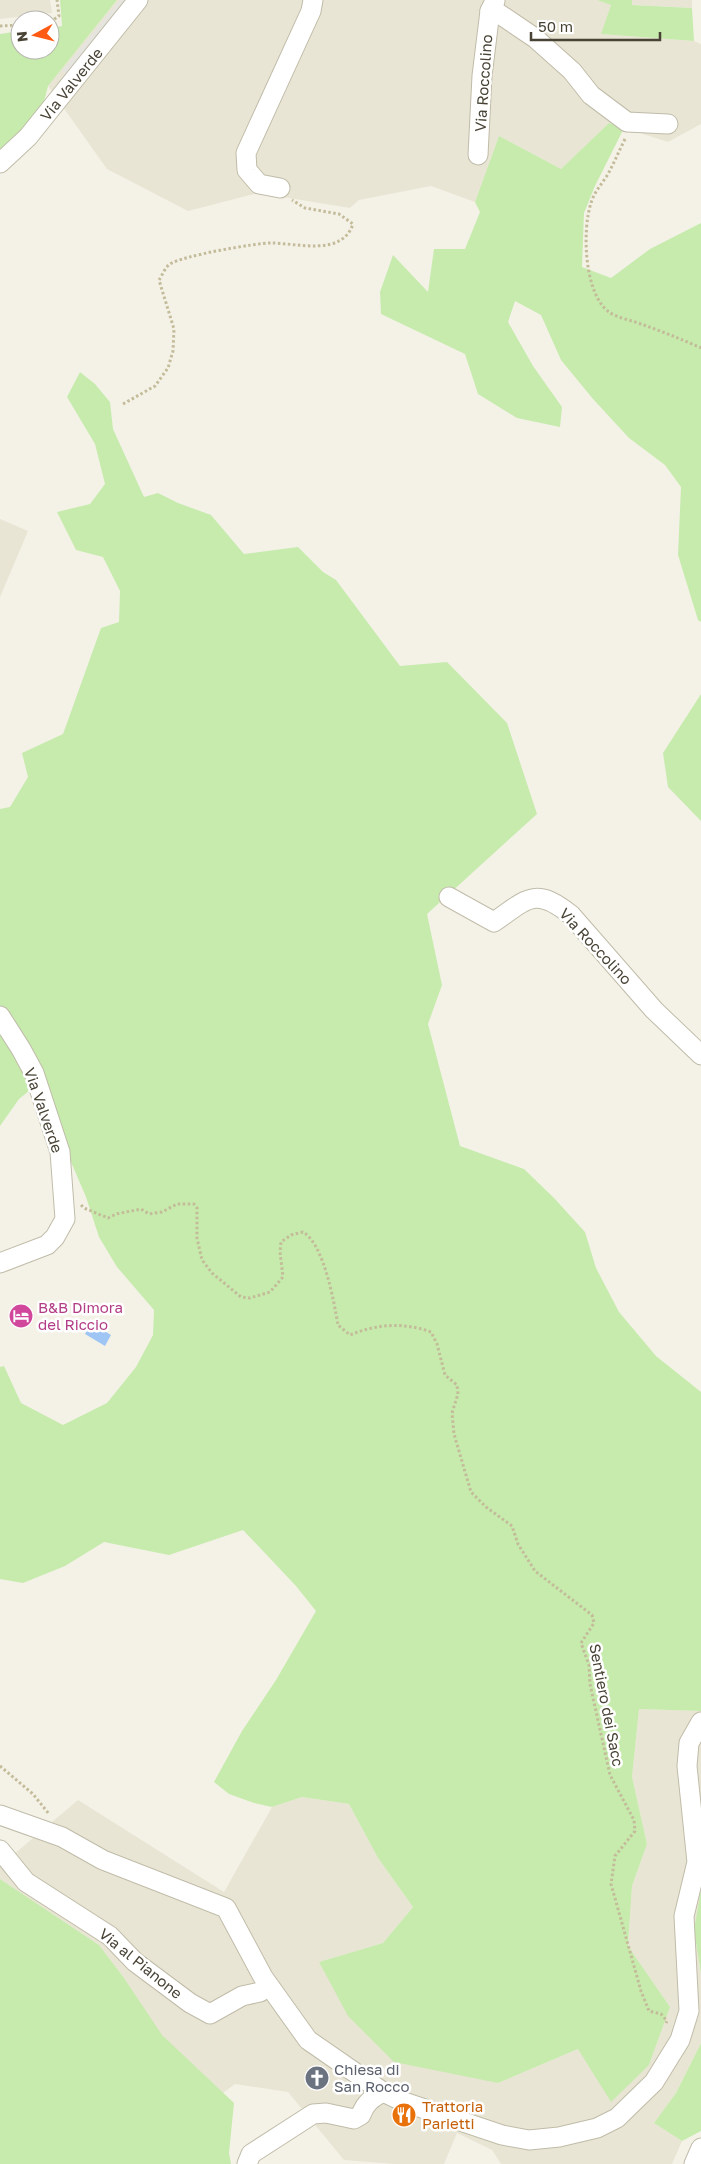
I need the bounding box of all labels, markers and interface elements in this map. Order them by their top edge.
north arrow [10,10,60,60]
scale bar [531,10,660,42]
text: 50 m [538,17,573,35]
text: N [13,30,31,43]
street label: Via Roccolino [471,34,495,132]
street label: Via Valverde [36,44,106,124]
street label: Via Roccolino [556,904,636,988]
street label: Via Valverde [21,1065,67,1155]
place label: B&B Dimora del Riccio [38,1298,123,1333]
hotel icon: B&B Dimora del Riccio [8,1303,34,1329]
street label: Sentiero dei Sacc [586,1642,628,1768]
street label: Via al Pianone [96,1924,186,2002]
place label: Chiesa di San Rocco [334,2060,409,2095]
church icon: Chiesa di San Rocco [304,2065,330,2091]
place label: Trattoria Parietti [422,2097,483,2132]
restaurant icon: Trattoria Parietti [391,2102,417,2128]

